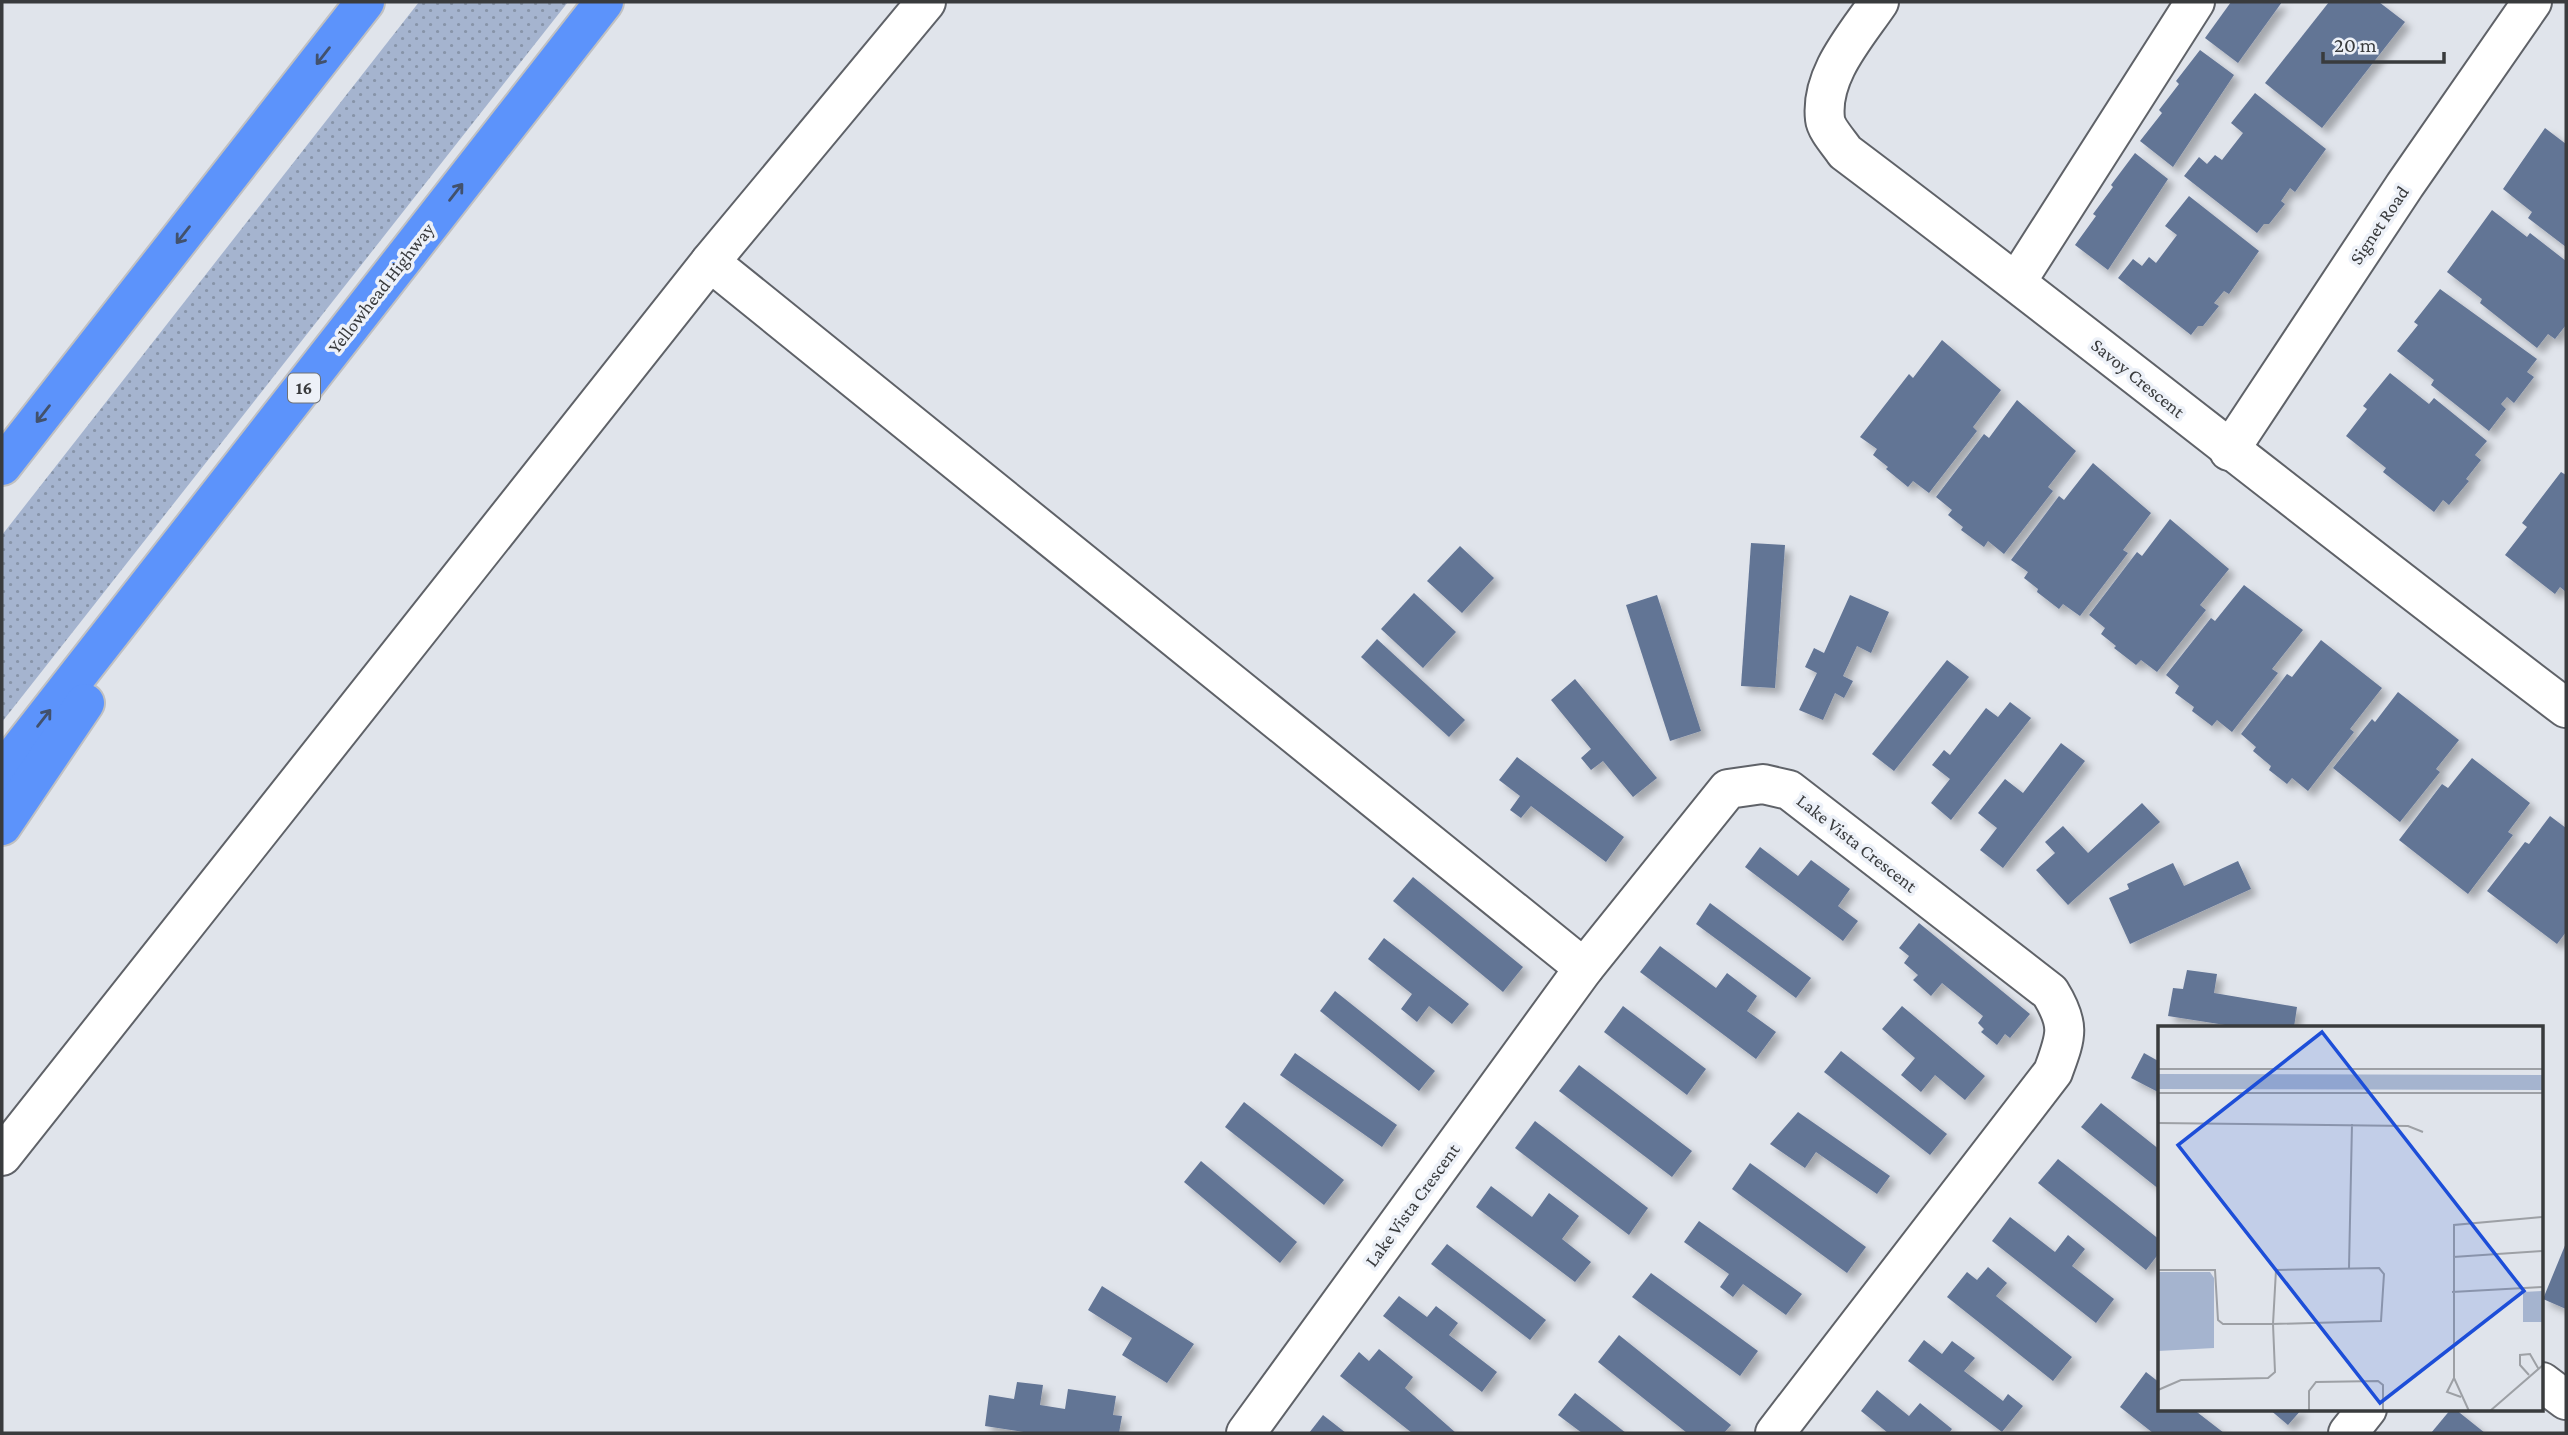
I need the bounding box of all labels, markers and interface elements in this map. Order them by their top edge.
scale bar [2323,21,2444,65]
text: 20 m [2334,33,2377,57]
one-way arrow [316,46,331,64]
street label: Signet Road [2345,182,2413,268]
one-way arrow [449,183,464,202]
street label: Yellowhead Highway [324,219,439,357]
one-way arrow [175,225,191,243]
street label: Savoy Crescent [2087,334,2189,422]
road number: 16 [288,374,320,402]
one-way arrow [35,404,50,422]
one-way arrow [36,710,52,728]
street label: Lake Vista Crescent [1793,790,1922,897]
inset map [2158,1026,2544,1410]
street label: Lake Vista Crescent [1360,1139,1464,1270]

